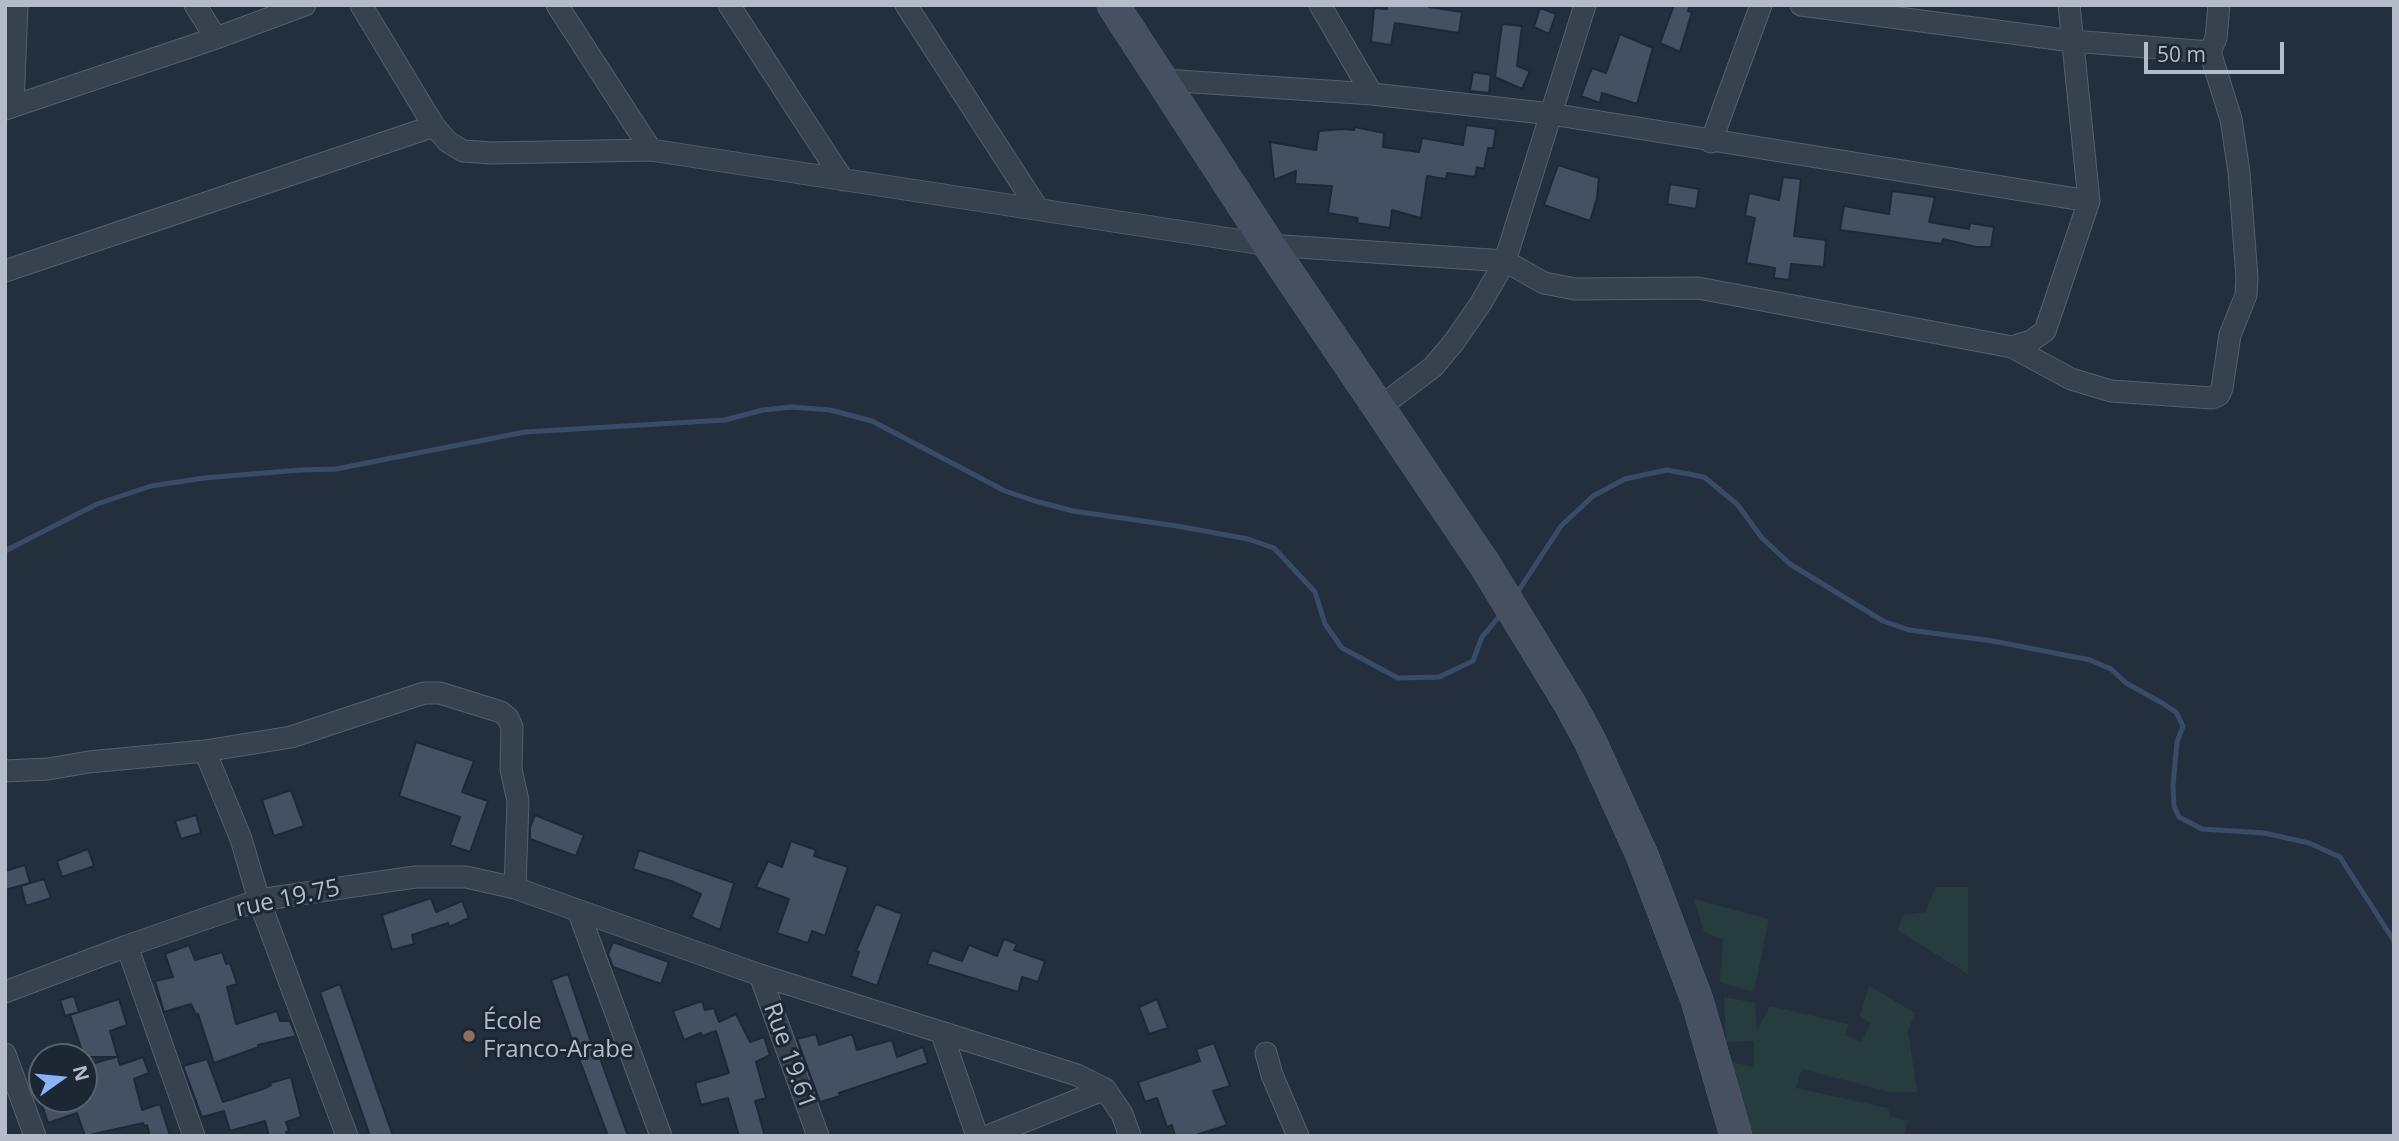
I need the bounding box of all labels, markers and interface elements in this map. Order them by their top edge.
scale bar [2147,28,2287,72]
text: 50 m [2157,40,2206,68]
street label: rue 19.75 [233,874,343,924]
street label: Rue 19.61 [757,999,821,1113]
place label: École Franco-Arabe [483,1008,633,1064]
marker: École Franco-Arabe [461,1028,477,1044]
north arrow [28,1043,98,1113]
text: N [67,1062,96,1084]

